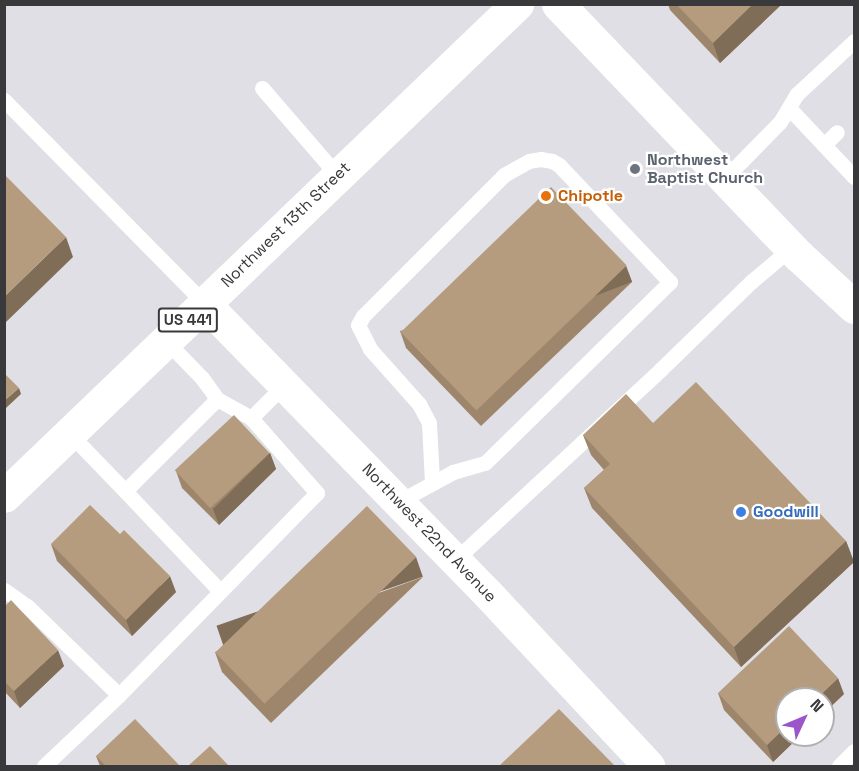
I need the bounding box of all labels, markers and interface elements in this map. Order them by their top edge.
place label: Northwest Baptist Church [647,150,763,188]
street label: Northwest 13th Street [217,158,355,292]
marker: Northwest Baptist Church [628,162,642,176]
place label: Chipotle [558,186,623,206]
marker: Chipotle [539,189,553,203]
road number: US 441 [156,308,219,332]
street label: Northwest 22nd Avenue [358,460,500,606]
place label: Goodwill [753,502,819,522]
marker: Goodwill [734,505,748,519]
north arrow [775,687,835,747]
text: N [806,694,828,717]

